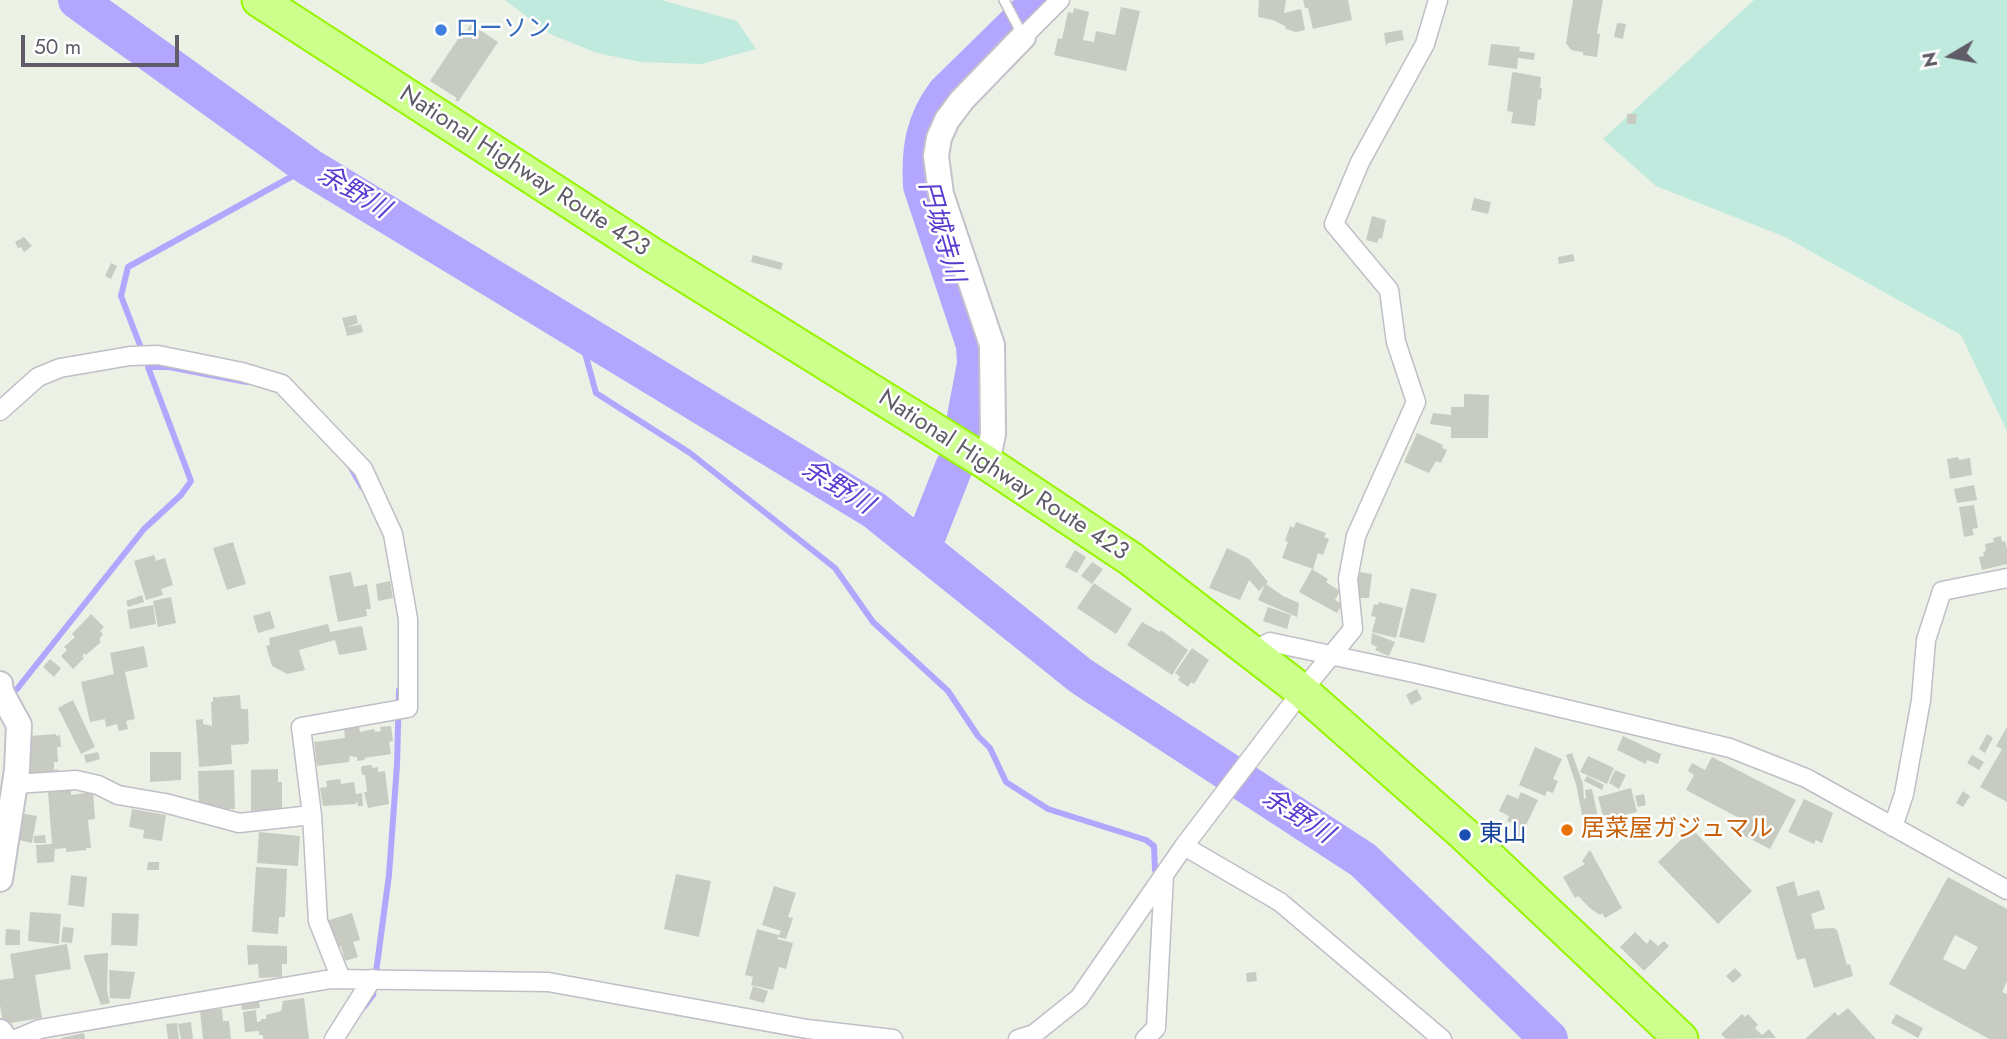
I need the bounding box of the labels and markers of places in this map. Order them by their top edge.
place label: ローソン [455,16,551,44]
marker: ローソン [433,22,449,38]
place label: 居菜屋ガジュマル [1581,816,1773,844]
place label: 東山 [1479,821,1527,849]
marker: 居菜屋ガジュマル [1559,822,1575,838]
marker: 東山 [1457,827,1473,843]

